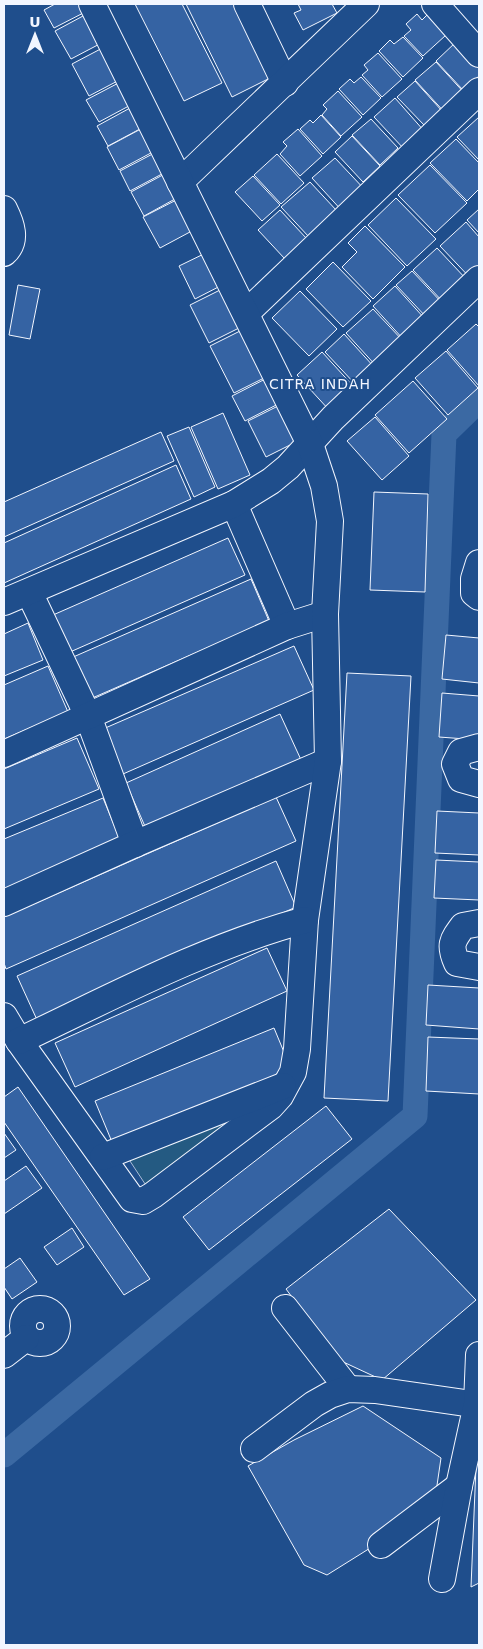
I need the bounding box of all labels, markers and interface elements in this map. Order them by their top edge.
north arrow [10,10,60,60]
text: U [29,14,41,30]
district label: CITRA INDAH [269,376,371,392]

